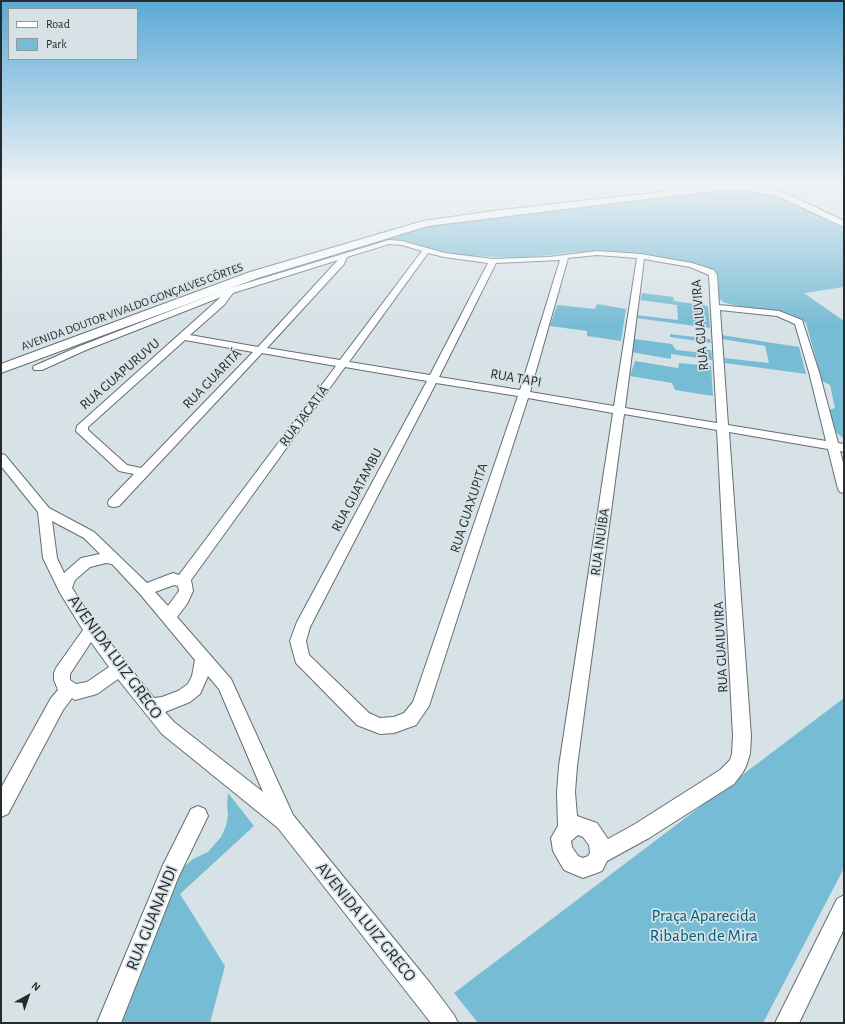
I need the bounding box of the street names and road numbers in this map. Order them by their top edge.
street label: AVENIDA DOUTOR VIVALDO GONÇALVES CÔRTES [19,260,245,354]
street label: RUA GUAIUVIRA [688,279,712,371]
street label: RUA GUAPURUVU [77,335,163,413]
street label: RUA GUARITÁ [179,345,245,413]
street label: RUA TAPI [489,365,543,391]
street label: RUA JACATIÁ [276,382,332,450]
street label: RUA GUATAMBU [328,445,386,535]
street label: RUA GUAXUPITA [447,461,491,555]
street label: RUA INUÍBA [587,507,613,577]
street label: AVENIDA LUIZ GRECO [63,591,167,723]
street label: RUA GUAIUVIRA [710,601,732,693]
street label: AVENIDA LUIZ GRECO [311,858,421,986]
street label: RUA GUANANDI [122,863,182,973]

